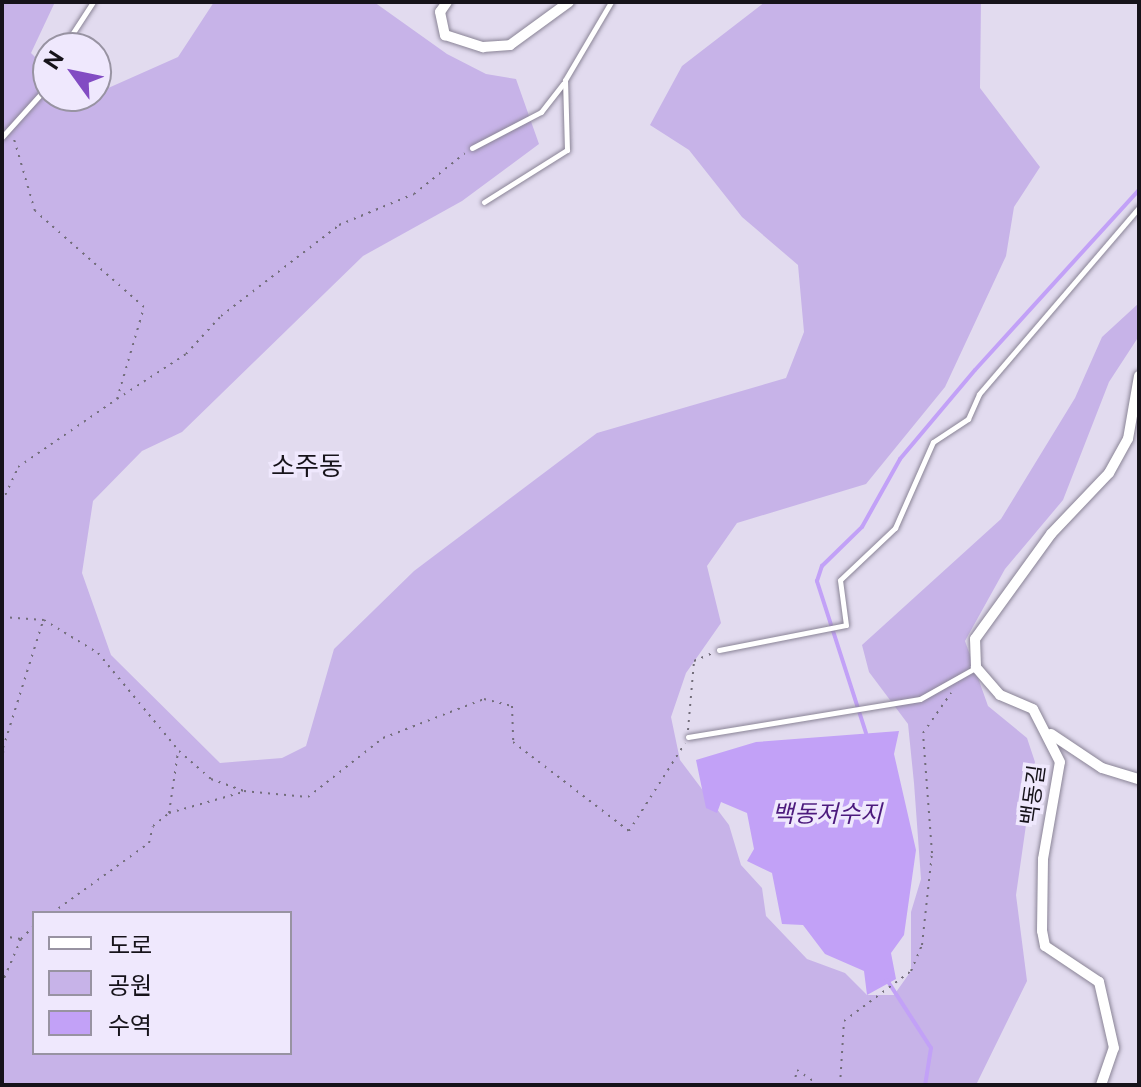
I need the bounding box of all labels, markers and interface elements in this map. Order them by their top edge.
north arrow [32,32,112,112]
text: N [38,46,69,74]
district label: 소주동 [271,450,343,482]
street label: 백동길 [1016,763,1050,827]
water label: 백동저수지 [772,800,882,828]
legend [32,911,292,1055]
text: 도로 [108,931,152,959]
text: 공원 [108,971,152,999]
text: 수역 [108,1011,152,1039]

